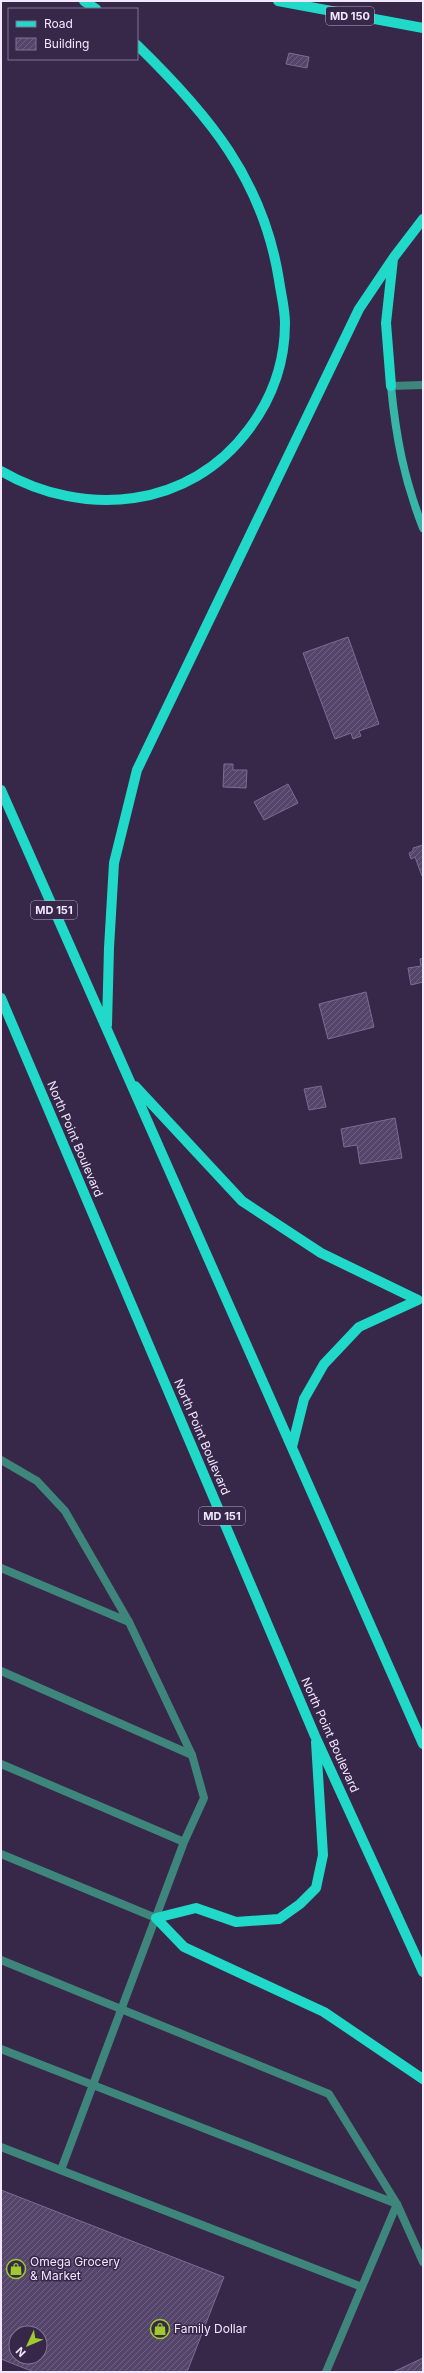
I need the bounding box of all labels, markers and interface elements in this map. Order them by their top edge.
road number: MD 150 [326,7,374,25]
legend [8,8,138,60]
text: Road [44,16,73,31]
text: Building [44,36,89,51]
road number: MD 151 [31,901,77,919]
street label: North Point Boulevard [44,1079,107,1199]
street label: North Point Boulevard [171,1377,234,1497]
road number: MD 151 [199,1507,245,1525]
street label: North Point Boulevard [298,1675,363,1795]
place label: Omega Grocery & Market [30,2254,120,2283]
shop icon: Omega Grocery & Market [5,2258,27,2280]
shop icon: Family Dollar [149,2318,171,2340]
place label: Family Dollar [174,2321,247,2336]
north arrow [8,2325,48,2365]
text: N [13,2344,29,2360]

